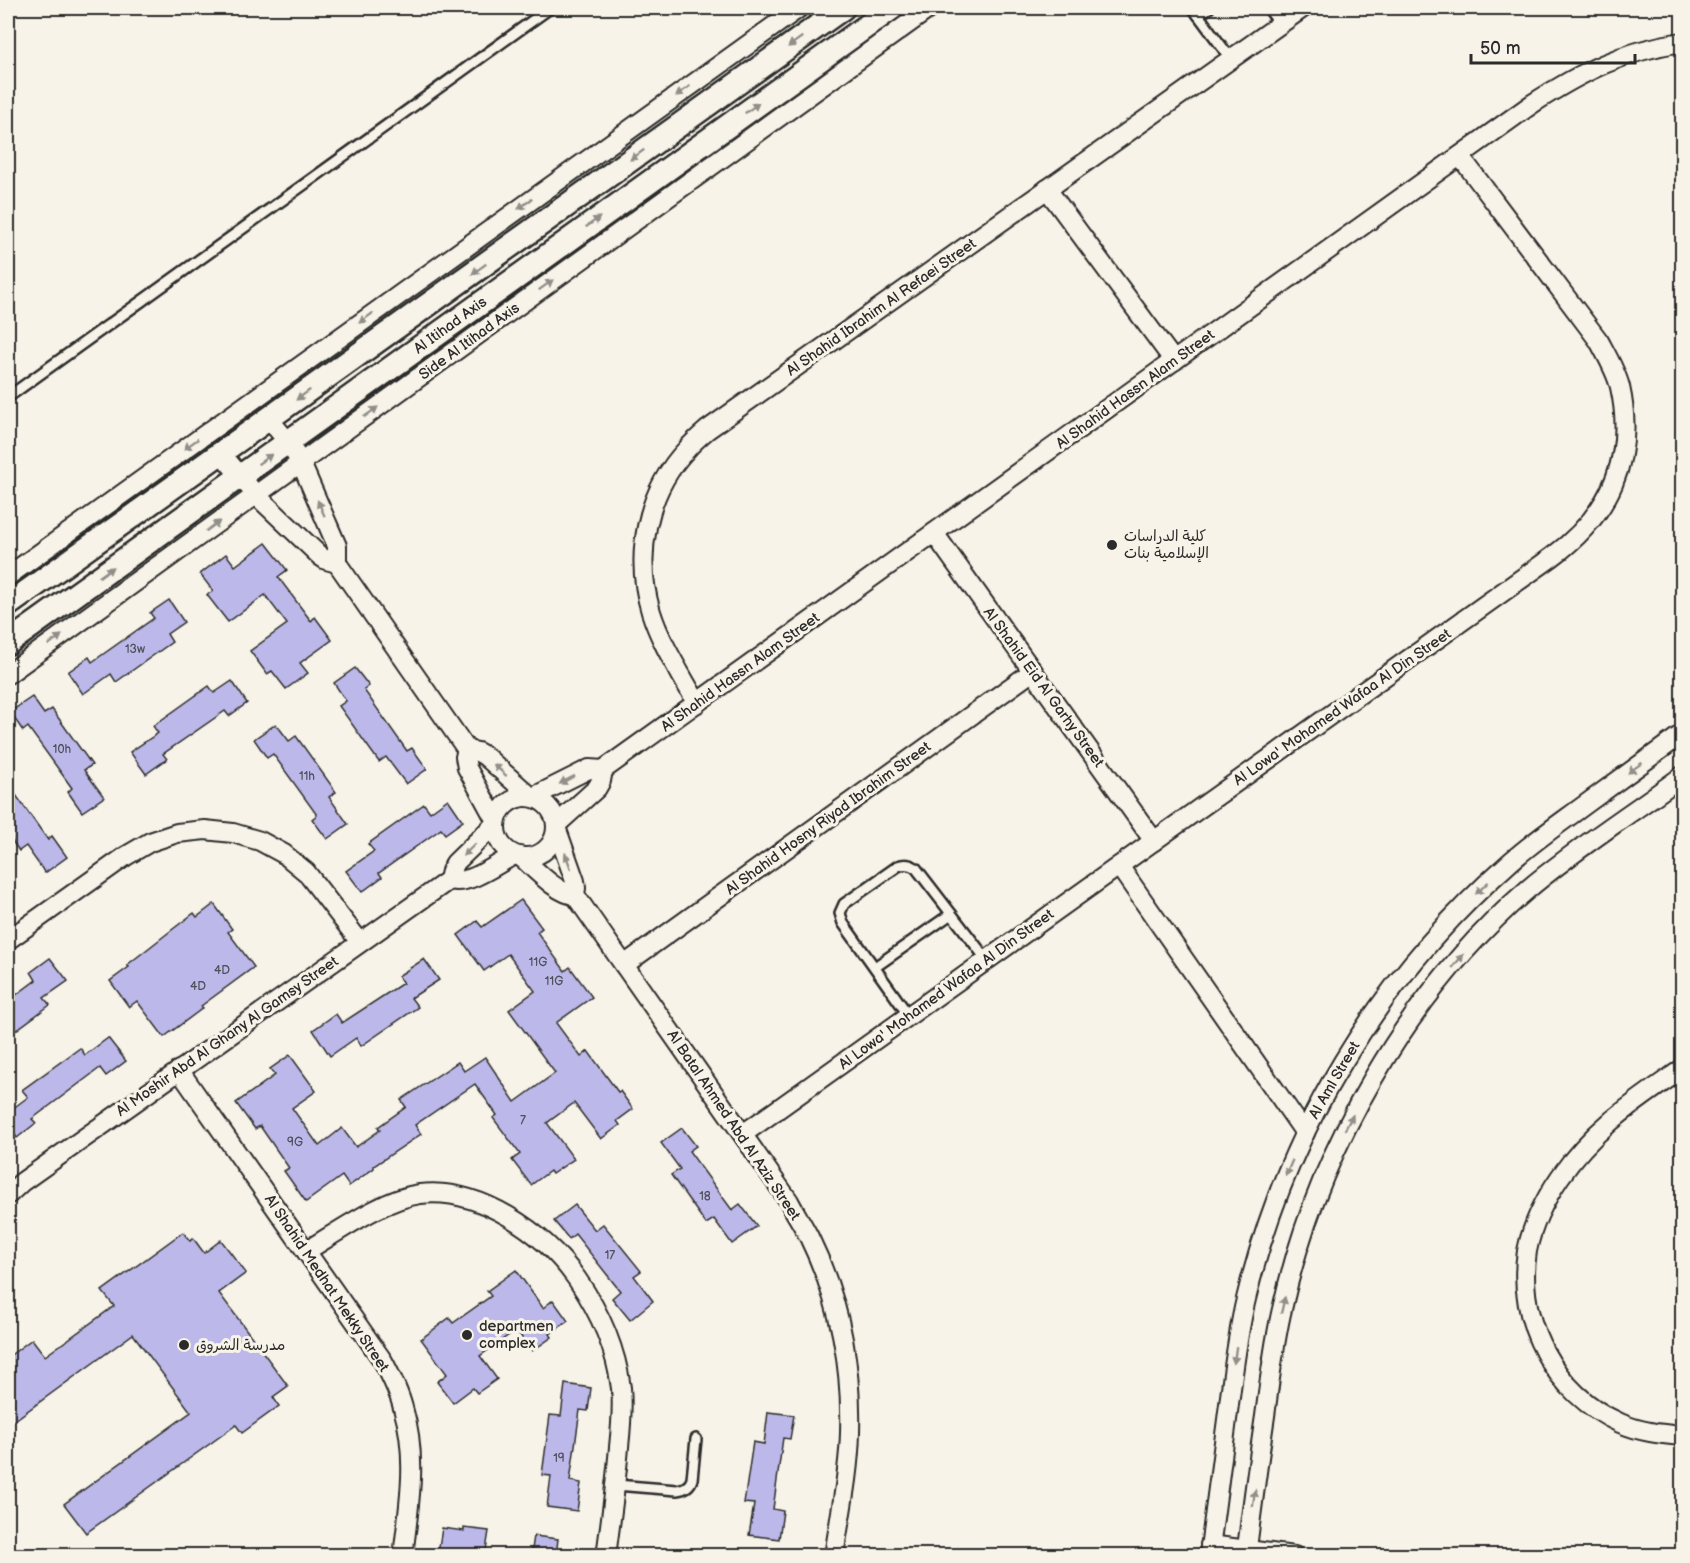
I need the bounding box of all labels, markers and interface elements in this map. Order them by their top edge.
scale bar [1471,27,1634,65]
one-way arrow [788,35,803,47]
text: 50 m [1480,38,1521,59]
one-way arrow [676,84,691,96]
one-way arrow [744,103,759,115]
one-way arrow [629,149,645,161]
one-way arrow [517,198,533,210]
one-way arrow [585,216,601,228]
street label: Al Shahid Ibrahim Al Refaei Street [783,234,980,380]
one-way arrow [471,263,487,275]
one-way arrow [538,279,554,291]
street label: Al Itihad Axis [410,292,491,358]
street label: Side Al Itihad Axis [415,298,524,384]
one-way arrow [359,312,375,324]
street label: Al Shahid Hassn Alam Street [1052,325,1219,453]
one-way arrow [296,389,312,401]
one-way arrow [363,406,379,418]
one-way arrow [183,438,199,449]
one-way arrow [257,453,272,465]
one-way arrow [316,500,325,517]
one-way arrow [205,520,221,532]
place label: كلية الدراسات الإسلامية بنات [1124,527,1209,563]
marker: كلية الدراسات الإسلامية بنات [1105,538,1119,552]
one-way arrow [98,566,114,578]
street label: Al Shahid Eid Al Garhy Street [979,603,1108,771]
street label: Al Shahid Hassn Alam Street [657,608,824,736]
street label: Al Lowa' Mohamed Wafaa Al Din Street [1230,624,1455,790]
one-way arrow [46,634,62,646]
house number: 13w [125,642,145,657]
street label: Al Shahid Hosny Riyad Ibrahim Street [722,737,935,899]
house number: 10h [53,742,72,757]
one-way arrow [1628,762,1644,774]
one-way arrow [493,764,508,777]
house number: 11h [299,769,315,784]
one-way arrow [559,775,576,784]
one-way arrow [462,842,476,856]
one-way arrow [563,852,572,870]
one-way arrow [1474,881,1489,895]
street label: Al Lowa' Mohamed Wafaa Al Din Street [835,905,1058,1074]
street label: Al Moshir Abd Al Ghany Al Gamsy Street [113,952,342,1121]
one-way arrow [1451,954,1464,969]
house number: 11G [529,955,547,970]
house number: 4D [214,963,230,978]
house number: 11G [545,974,563,989]
house number: 4D [190,979,206,994]
street label: Al Batal Ahmed Abd Al Aziz Street [663,1026,805,1224]
street label: Al Aml Street [1305,1038,1364,1122]
house number: 7 [520,1113,526,1128]
one-way arrow [1344,1113,1354,1130]
house number: 9G [287,1135,303,1150]
one-way arrow [1284,1159,1294,1177]
house number: 18 [699,1189,711,1204]
street label: Al Shahid Medhat Mekky Street [260,1191,393,1376]
house number: 17 [605,1248,615,1263]
one-way arrow [1278,1296,1288,1314]
place label: departmen complex [479,1317,554,1353]
marker: departmen complex [460,1328,474,1342]
place label: مدرسة الشروق [196,1336,285,1355]
marker: مدرسة الشروق [177,1338,191,1352]
one-way arrow [1231,1345,1240,1364]
house number: 19 [553,1451,565,1466]
one-way arrow [1249,1488,1258,1507]

